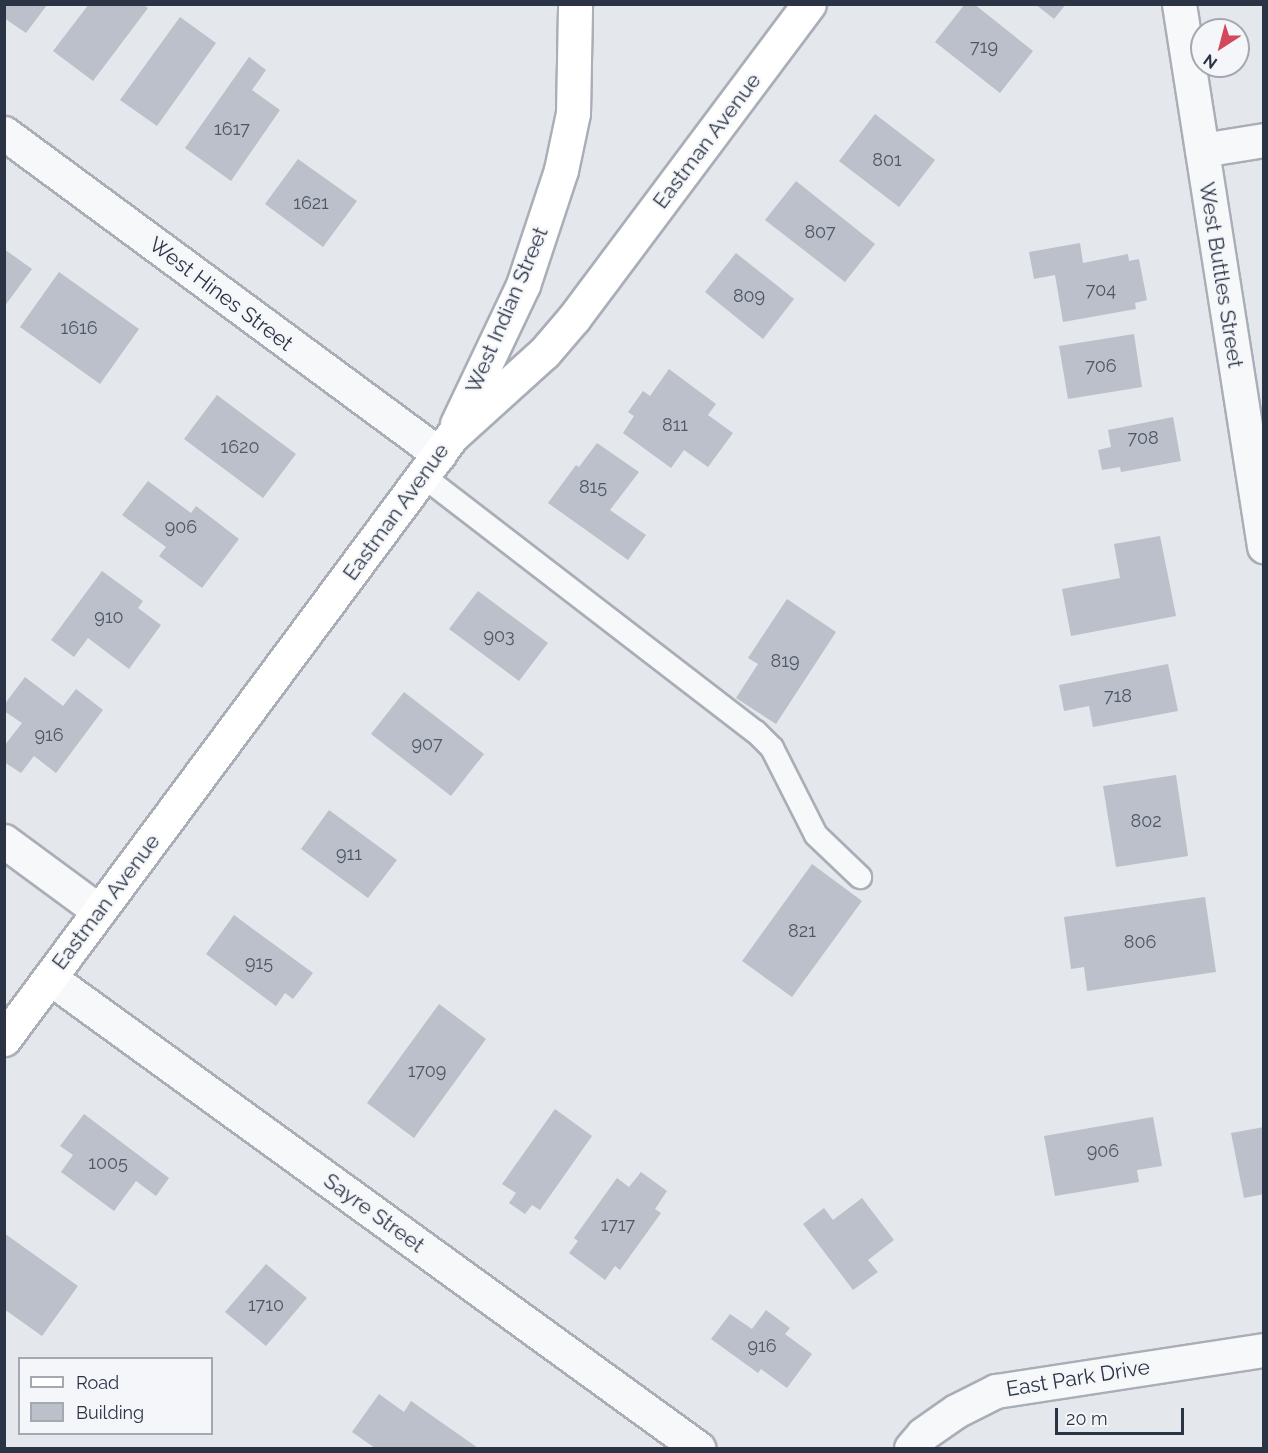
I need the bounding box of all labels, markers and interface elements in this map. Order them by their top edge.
north arrow [1190,18,1250,78]
house number: 719 [970,36,998,58]
text: N [1200,50,1221,73]
street label: Eastman Avenue [648,68,766,214]
house number: 1617 [214,118,250,140]
house number: 801 [872,149,902,171]
street label: West Buttles Street [1194,180,1248,370]
house number: 1621 [293,192,329,214]
house number: 807 [804,221,836,243]
street label: West Indian Street [461,223,553,397]
street label: West Hines Street [144,232,298,356]
house number: 704 [1086,279,1116,301]
house number: 809 [733,285,765,307]
house number: 1616 [60,317,98,339]
house number: 706 [1085,355,1117,377]
house number: 811 [662,414,688,436]
house number: 708 [1127,427,1159,449]
house number: 1620 [221,436,259,458]
street label: Eastman Avenue [338,439,454,585]
house number: 815 [579,476,607,498]
house number: 906 [165,516,197,538]
house number: 910 [94,606,124,628]
house number: 903 [483,625,515,647]
house number: 819 [771,650,799,672]
house number: 718 [1104,685,1132,707]
house number: 916 [34,724,64,746]
house number: 907 [411,733,443,755]
house number: 802 [1130,810,1162,832]
street label: Eastman Avenue [47,829,165,975]
house number: 911 [336,843,362,865]
house number: 821 [788,920,816,942]
house number: 806 [1124,931,1156,953]
house number: 915 [245,952,273,974]
house number: 1709 [408,1060,446,1082]
house number: 906 [1087,1140,1119,1162]
house number: 1005 [88,1152,128,1174]
street label: Sayre Street [319,1168,429,1258]
house number: 1717 [601,1214,635,1236]
house number: 1710 [248,1294,284,1316]
house number: 916 [747,1335,777,1357]
street label: East Park Drive [1004,1354,1152,1402]
legend [18,1357,213,1435]
text: Road [76,1372,119,1393]
scale bar [1058,1396,1187,1434]
text: Building [76,1402,144,1423]
text: 20 m [1066,1408,1108,1429]

